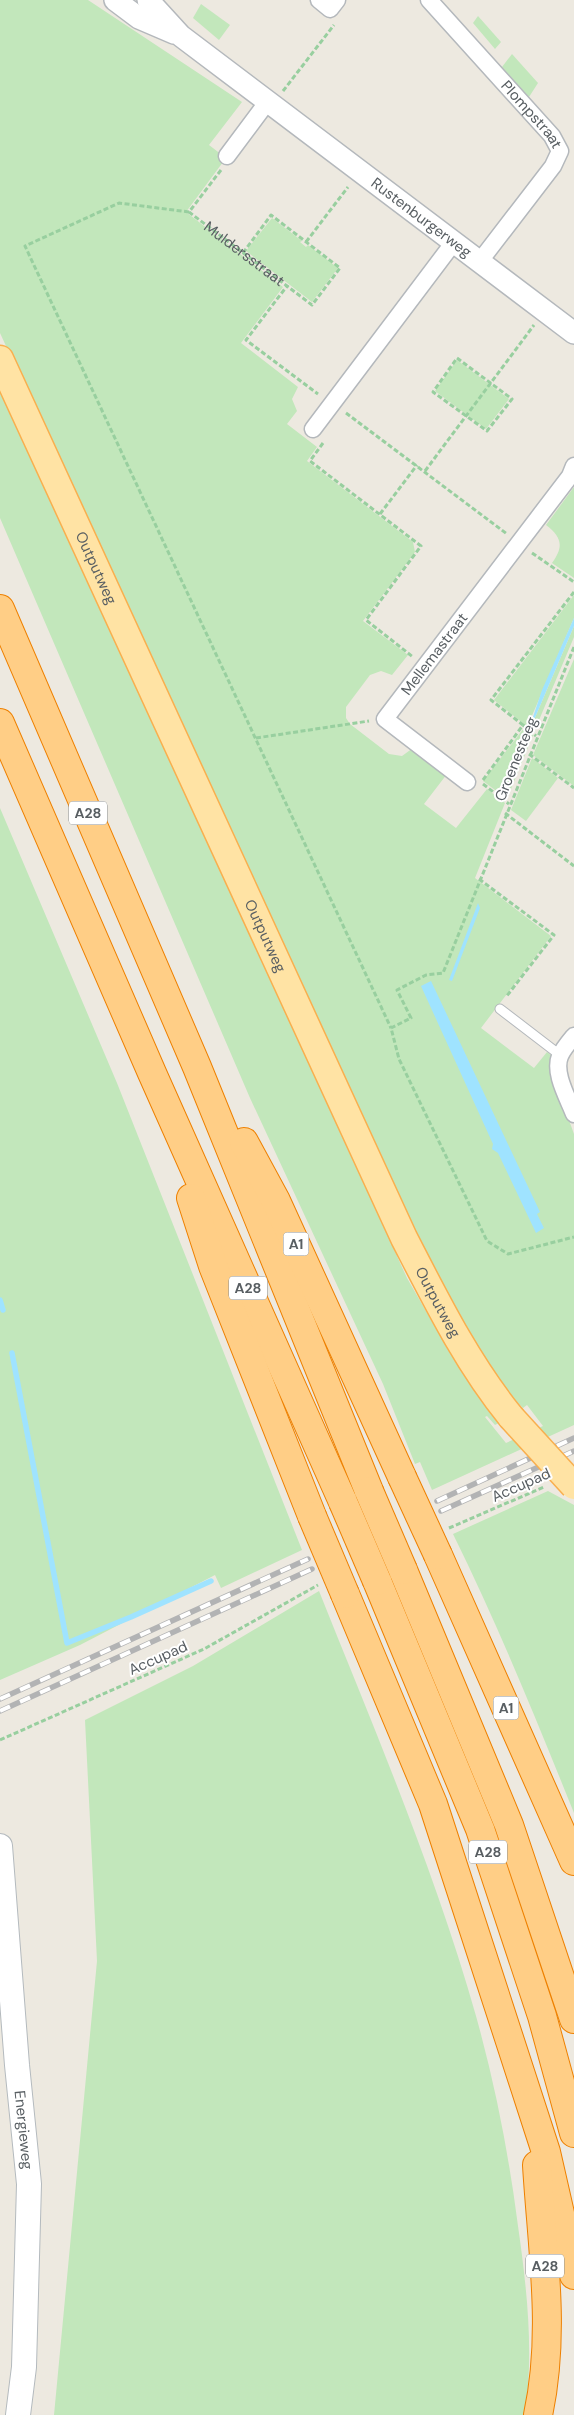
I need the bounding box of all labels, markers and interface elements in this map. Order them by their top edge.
street label: Plompstraat [497,76,567,152]
street label: Rustenburgerweg [367,173,476,262]
street label: Muldersstraat [200,217,289,291]
street label: Outputweg [71,528,121,608]
street label: Mellemastraat [397,609,472,699]
street label: Groenesteeg [490,714,542,804]
road number: A28 [69,801,107,824]
street label: Outputweg [240,896,291,976]
road number: A1 [284,1232,308,1256]
street label: Outputweg [410,1263,465,1342]
road number: A28 [229,1276,267,1300]
street label: Accupad [488,1463,554,1507]
street label: Accupad [125,1636,191,1680]
road number: A1 [494,1696,518,1720]
road number: A28 [469,1840,507,1864]
street label: Energieweg [10,2090,37,2170]
road number: A28 [526,2254,564,2278]

